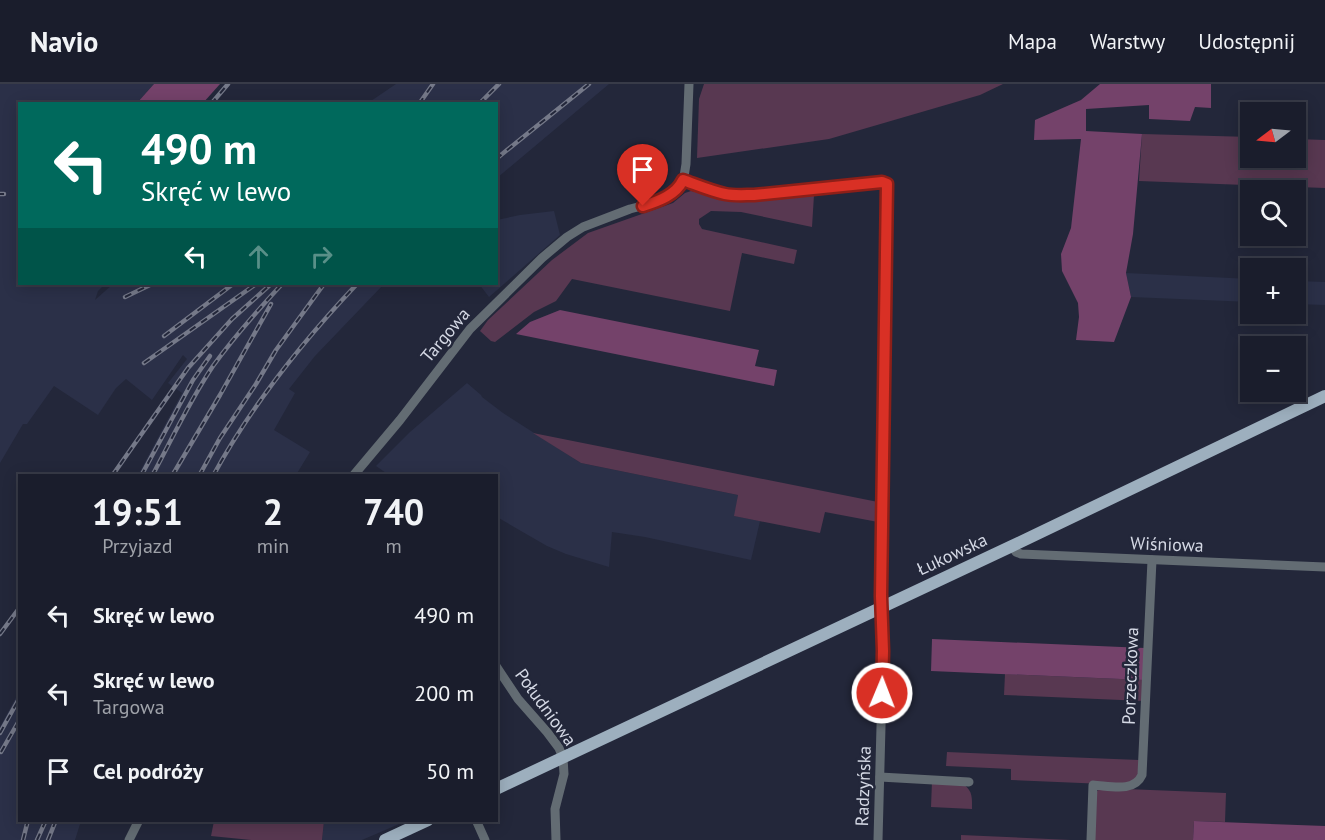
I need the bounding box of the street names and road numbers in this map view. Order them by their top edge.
street label: Targowa [415,303,475,367]
street label: Łukowska [913,528,991,580]
street label: Wiśniowa [1130,531,1204,557]
street label: Porzeczkowa [1117,627,1143,725]
street label: Południowa [510,664,582,750]
street label: Radzyńska [850,745,876,827]

